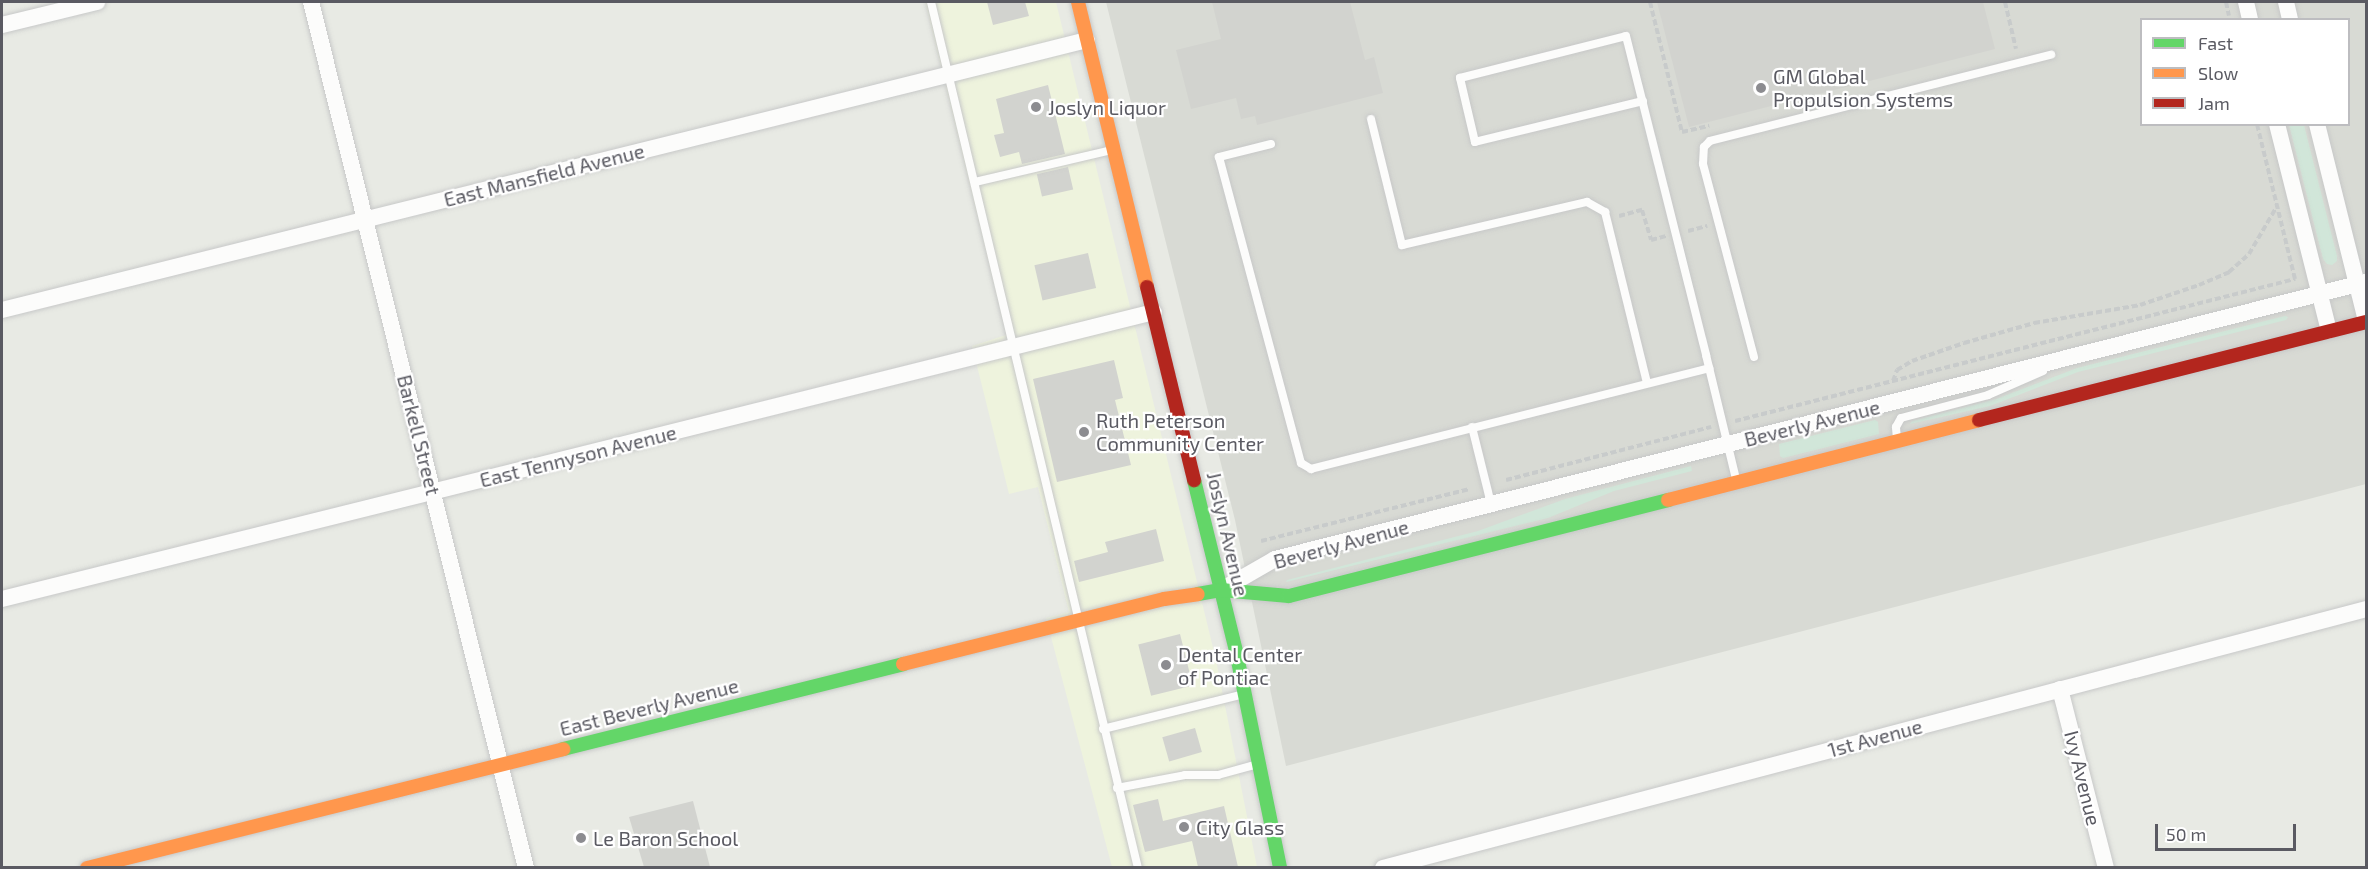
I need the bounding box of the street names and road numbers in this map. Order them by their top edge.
street label: East Mansfield Avenue [441,138,647,212]
street label: Barkell Street [392,372,446,498]
street label: Beverly Avenue [1741,394,1883,452]
street label: East Tennyson Avenue [477,420,679,492]
street label: Joslyn Avenue [1202,469,1254,599]
street label: Beverly Avenue [1270,514,1412,574]
street label: East Beverly Avenue [557,673,741,741]
street label: 1st Avenue [1825,714,1925,762]
street label: Ivy Avenue [2060,728,2106,828]

